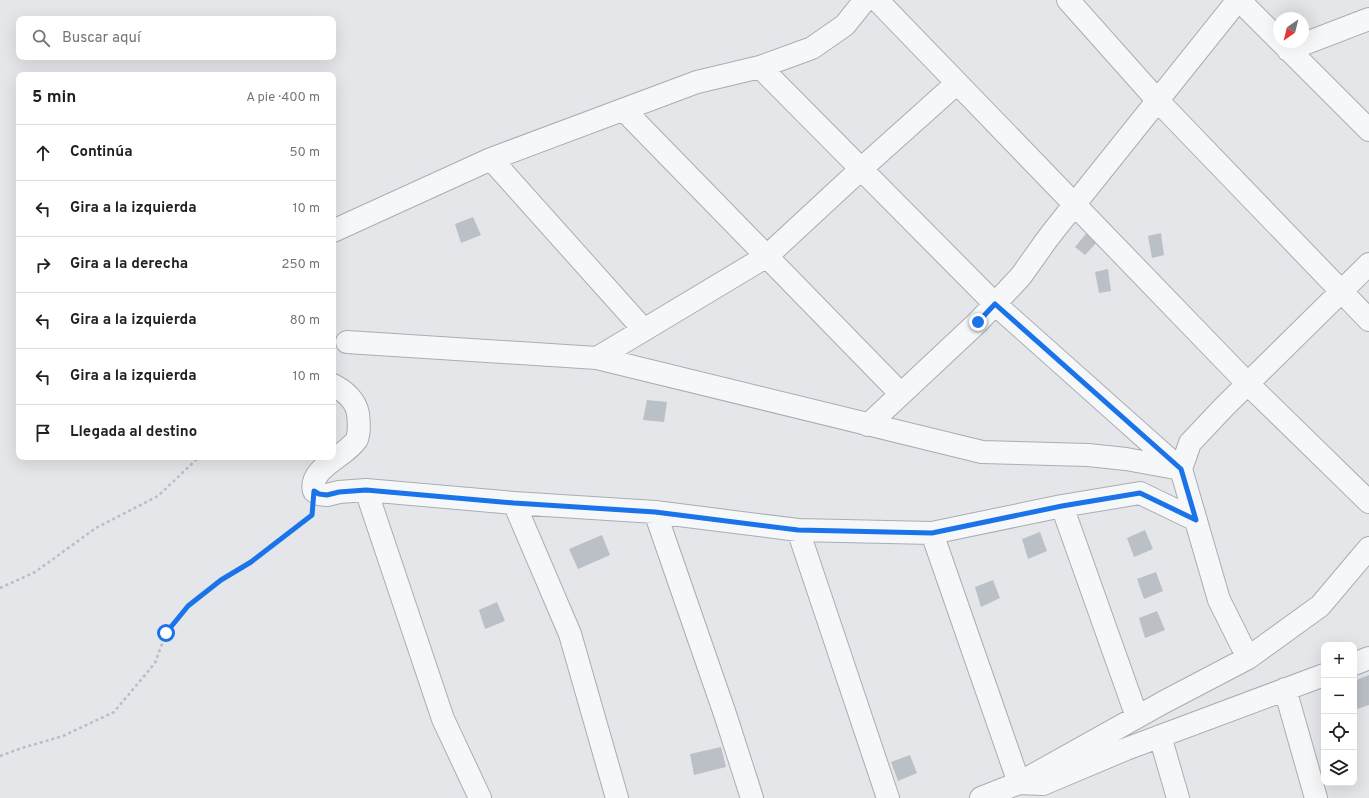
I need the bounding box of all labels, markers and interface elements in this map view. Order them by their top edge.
north arrow [1273,12,1309,48]
search box [16,16,336,60]
icon: search [30,27,52,49]
text: Buscar aquí [62,29,141,48]
text: 5 min [32,87,76,109]
text: A pie · 400 m [246,90,320,106]
icon: ahead [32,142,54,164]
text: Continúa [70,143,132,162]
text: 50 m [290,145,320,161]
icon: left [32,198,54,220]
text: Gira a la izquierda [70,199,197,218]
text: 10 m [293,201,320,217]
icon: right [32,254,54,276]
text: Gira a la derecha [70,255,188,274]
text: 250 m [282,257,320,273]
icon: left [32,310,54,332]
text: Gira a la izquierda [70,311,197,330]
text: 80 m [290,313,320,329]
route end [969,313,987,331]
icon: left [32,366,54,388]
text: Gira a la izquierda [70,367,197,386]
text: 10 m [293,369,320,385]
icon: arrive [32,422,54,444]
text: Llegada al destino [70,423,197,442]
route start [157,624,175,642]
map controls [1321,642,1357,786]
button: + [1321,642,1357,678]
button: − [1321,678,1357,714]
button: locate [1321,714,1357,750]
button: layers [1321,750,1357,786]

